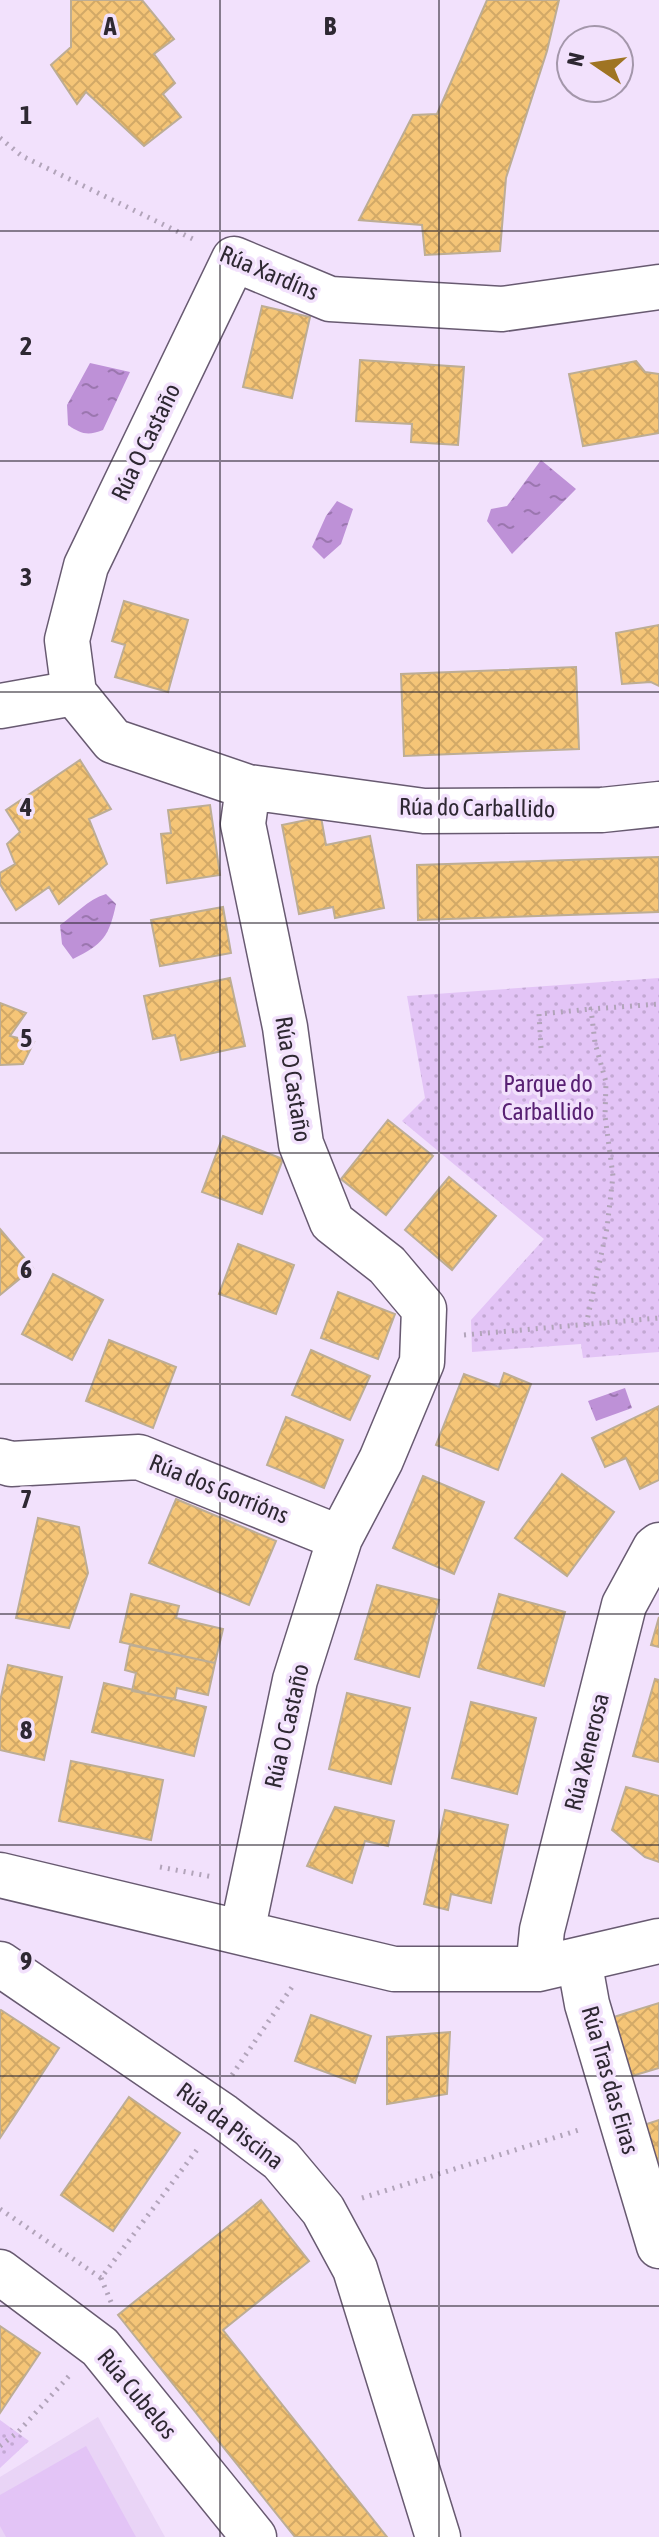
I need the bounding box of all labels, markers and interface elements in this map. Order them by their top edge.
text: A [103,11,117,41]
text: B [324,11,337,41]
north arrow [555,24,635,104]
text: N [561,50,590,69]
text: 1 [20,100,32,130]
street label: Rúa Xardíns [216,240,322,305]
text: 2 [20,331,32,361]
street label: Rúa O Castaño [106,379,185,505]
text: 3 [20,562,32,592]
text: 4 [19,792,32,822]
street label: Rúa do Carballido [399,793,555,822]
street label: Rúa O Castaño [270,1014,317,1144]
text: 5 [20,1023,32,1053]
park label: Parque do Carballido [502,1070,594,1125]
text: 6 [20,1254,32,1284]
street label: Rúa dos Gorrións [146,1448,293,1529]
text: 7 [20,1484,32,1514]
street label: Rúa O Castaño [259,1661,314,1791]
street label: Rúa Xenerosa [559,1690,614,1813]
text: 8 [20,1715,32,1745]
text: 9 [20,1946,32,1976]
street label: Rúa Tras das Eiras [576,2003,645,2157]
street label: Rúa da Piscina [172,2077,289,2174]
street label: Rúa Cubelos [92,2343,183,2444]

